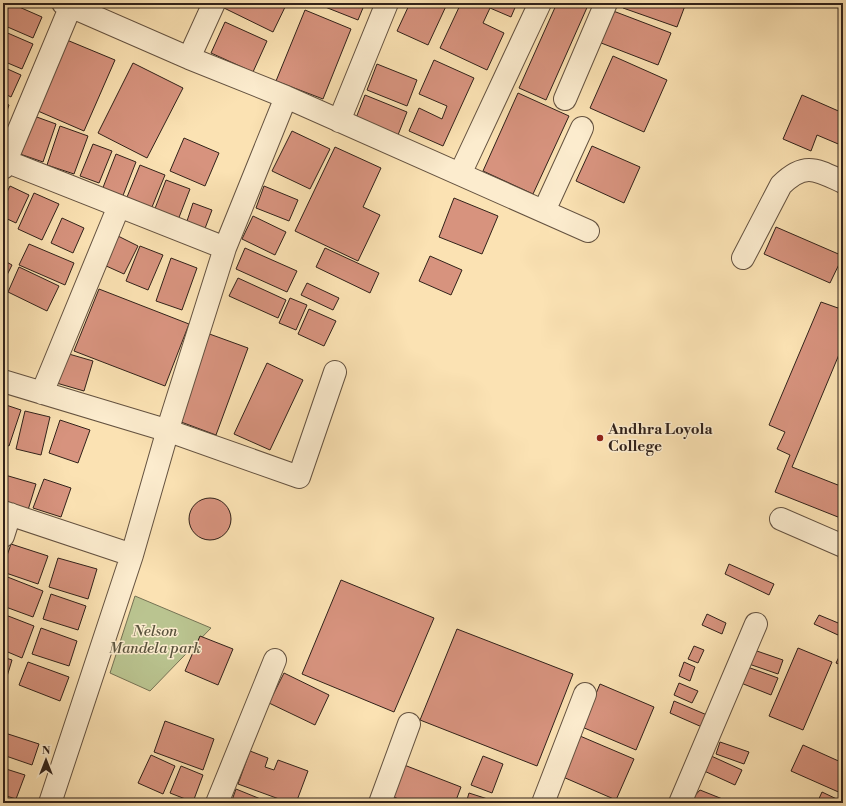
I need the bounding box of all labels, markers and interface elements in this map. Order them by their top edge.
place label: Andhra Loyola College [607,420,713,456]
marker: Andhra Loyola College [595,433,605,443]
park label: Nelson Mandela park [109,622,201,658]
north arrow [26,740,66,780]
text: N [42,744,51,758]

